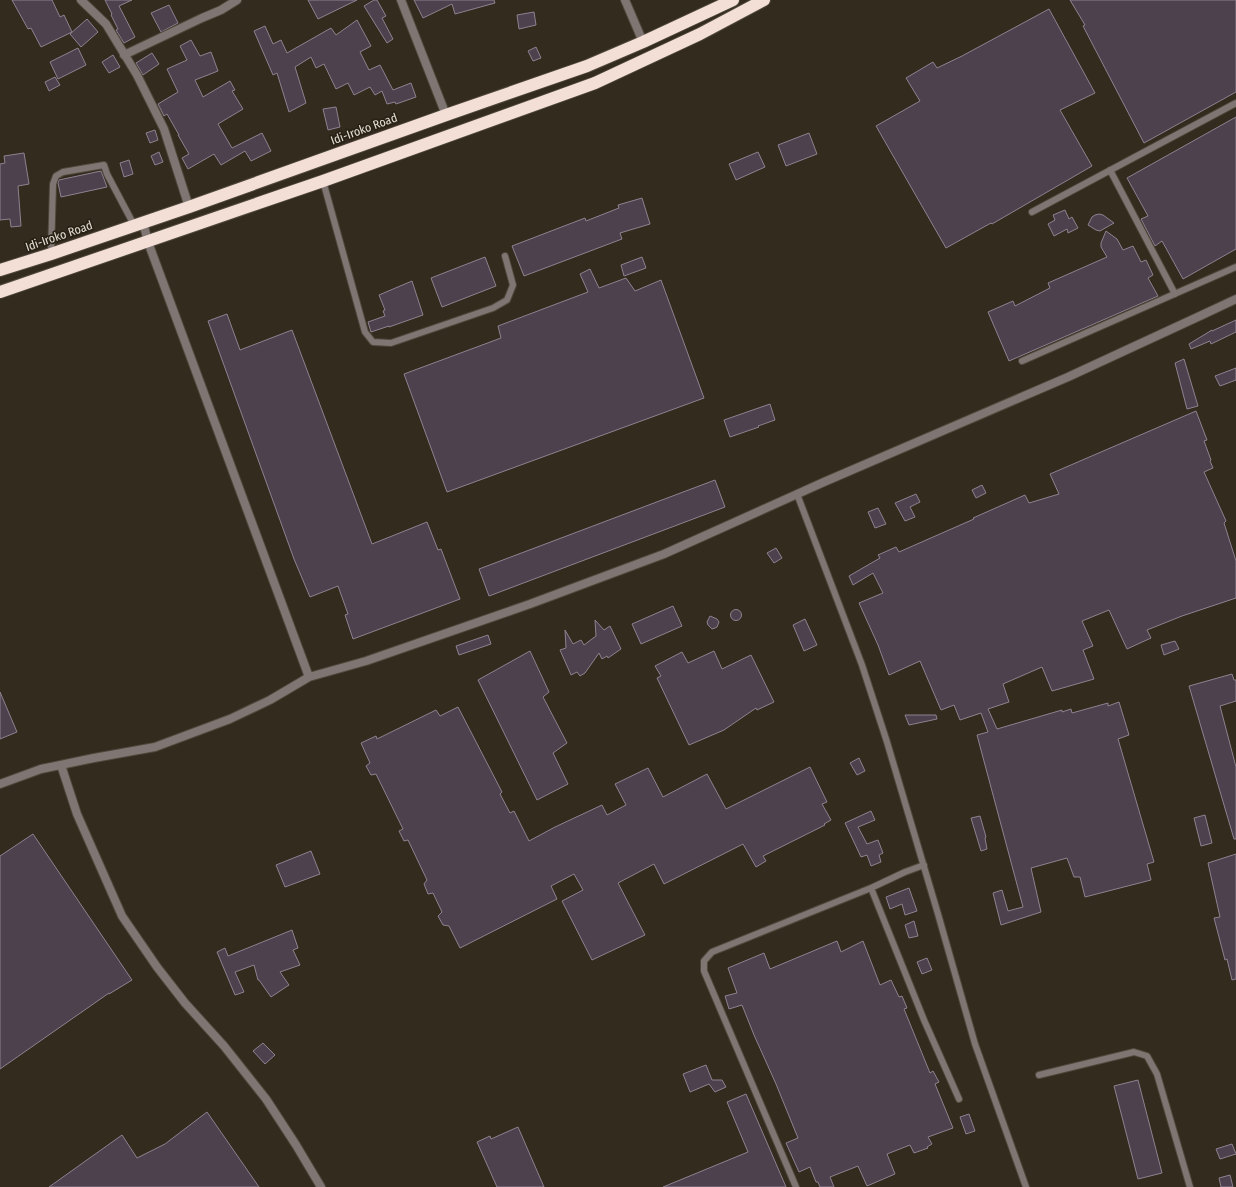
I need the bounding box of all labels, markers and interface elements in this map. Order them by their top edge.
street label: Idi-Iroko Road [329,110,399,148]
street label: Idi-Iroko Road [24,218,94,254]

